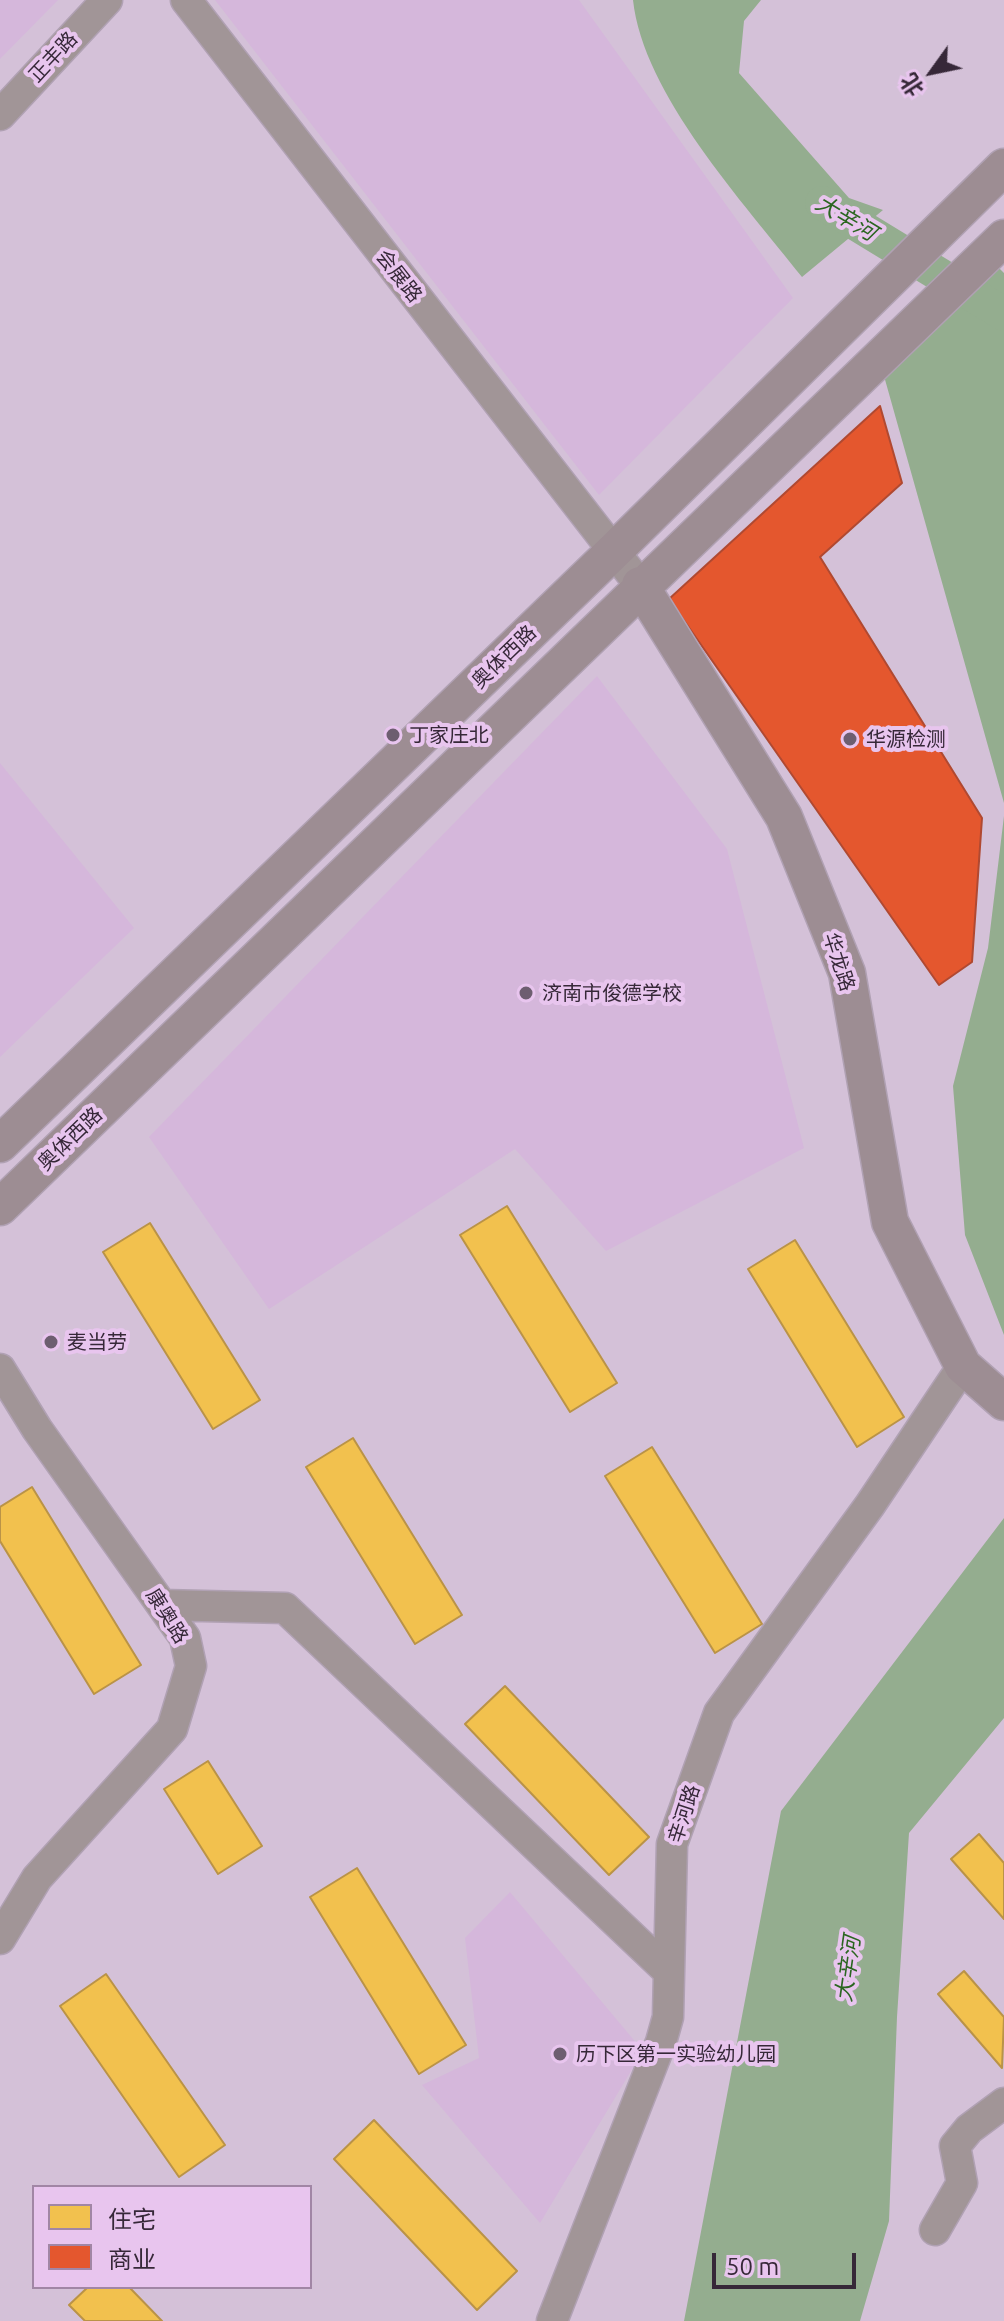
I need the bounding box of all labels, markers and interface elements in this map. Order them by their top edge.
street label: 正丰路 [24,27,82,87]
north arrow [892,32,972,112]
text: 北 [895,69,928,101]
water label: 大辛河 [811,190,881,246]
street label: 会展路 [371,245,427,307]
street label: 奥体西路 [467,621,541,693]
place label: 丁家庄北 [409,723,489,747]
marker: 丁家庄北 [384,726,402,744]
place label: 华源检测 [866,727,946,751]
marker: 华源检测 [841,730,859,748]
street label: 华龙路 [818,930,860,994]
place label: 济南市俊德学校 [542,981,682,1005]
marker: 济南市俊德学校 [517,984,535,1002]
street label: 奥体西路 [33,1103,107,1175]
place label: 麦当劳 [67,1330,127,1354]
marker: 麦当劳 [42,1333,60,1351]
street label: 康奥路 [141,1584,193,1648]
street label: 辛河路 [663,1782,705,1846]
water label: 大辛河 [830,1934,866,2004]
place label: 历下区第一实验幼儿园 [576,2042,776,2066]
marker: 历下区第一实验幼儿园 [551,2045,569,2063]
legend [32,2185,312,2289]
text: 住宅 [108,2206,156,2233]
scale bar [716,2237,860,2287]
text: 商业 [108,2246,156,2273]
text: 50 m [726,2253,779,2280]

